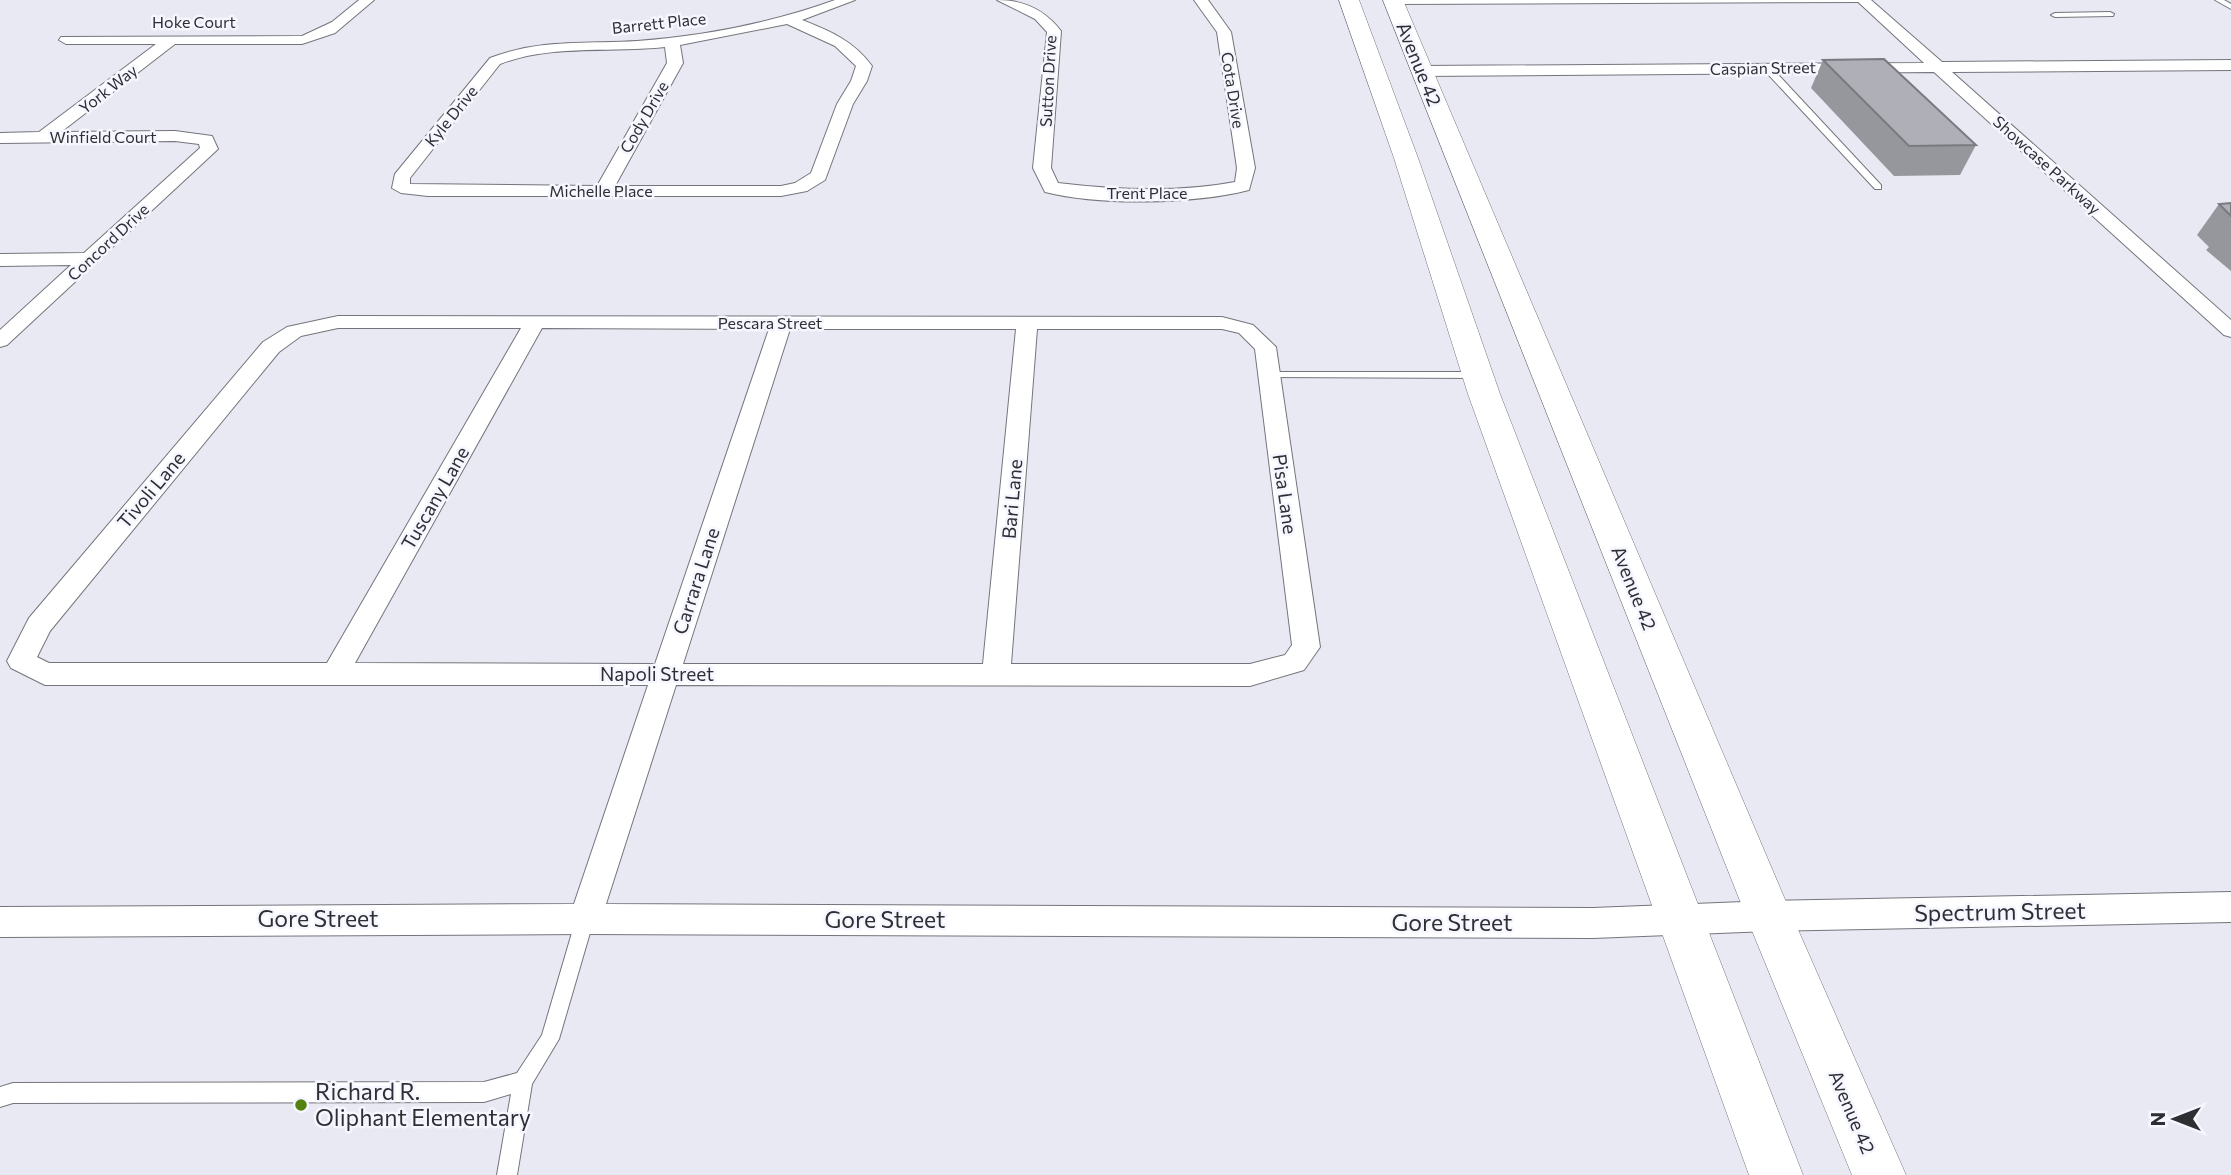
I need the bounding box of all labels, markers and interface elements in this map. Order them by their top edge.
street label: Barrett Place [611,8,707,37]
street label: Hoke Court [152,12,236,31]
street label: Avenue 42 [1392,18,1447,109]
street label: Sutton Drive [1036,35,1059,127]
street label: Cota Drive [1218,50,1249,129]
street label: Caspian Street [1710,57,1817,78]
street label: York Way [75,60,141,117]
street label: Cody Drive [615,77,672,156]
street label: Kyle Drive [420,81,481,150]
street label: Showcase Parkway [1990,111,2105,218]
street label: Winfield Court [49,127,157,146]
street label: Michelle Place [549,181,653,200]
street label: Trent Place [1106,183,1188,202]
street label: Concord Drive [63,199,152,284]
street label: Pescara Street [718,313,823,332]
street label: Tuscany Lane [396,442,473,553]
street label: Tivoli Lane [112,447,189,533]
street label: Pisa Lane [1268,452,1303,536]
street label: Bari Lane [997,458,1026,540]
street label: Carrara Lane [667,525,724,637]
street label: Avenue 42 [1607,542,1662,633]
street label: Napoli Street [600,662,714,685]
street label: Spectrum Street [1914,896,2086,926]
street label: Gore Street [258,904,378,932]
street label: Gore Street [825,905,945,933]
street label: Gore Street [1392,908,1512,936]
street label: Avenue 42 [1825,1067,1880,1157]
place label: Richard R. Oliphant Elementary [315,1077,531,1131]
north arrow [2140,1084,2210,1154]
marker: Richard R. Oliphant Elementary [293,1097,309,1113]
text: N [2146,1112,2169,1126]

